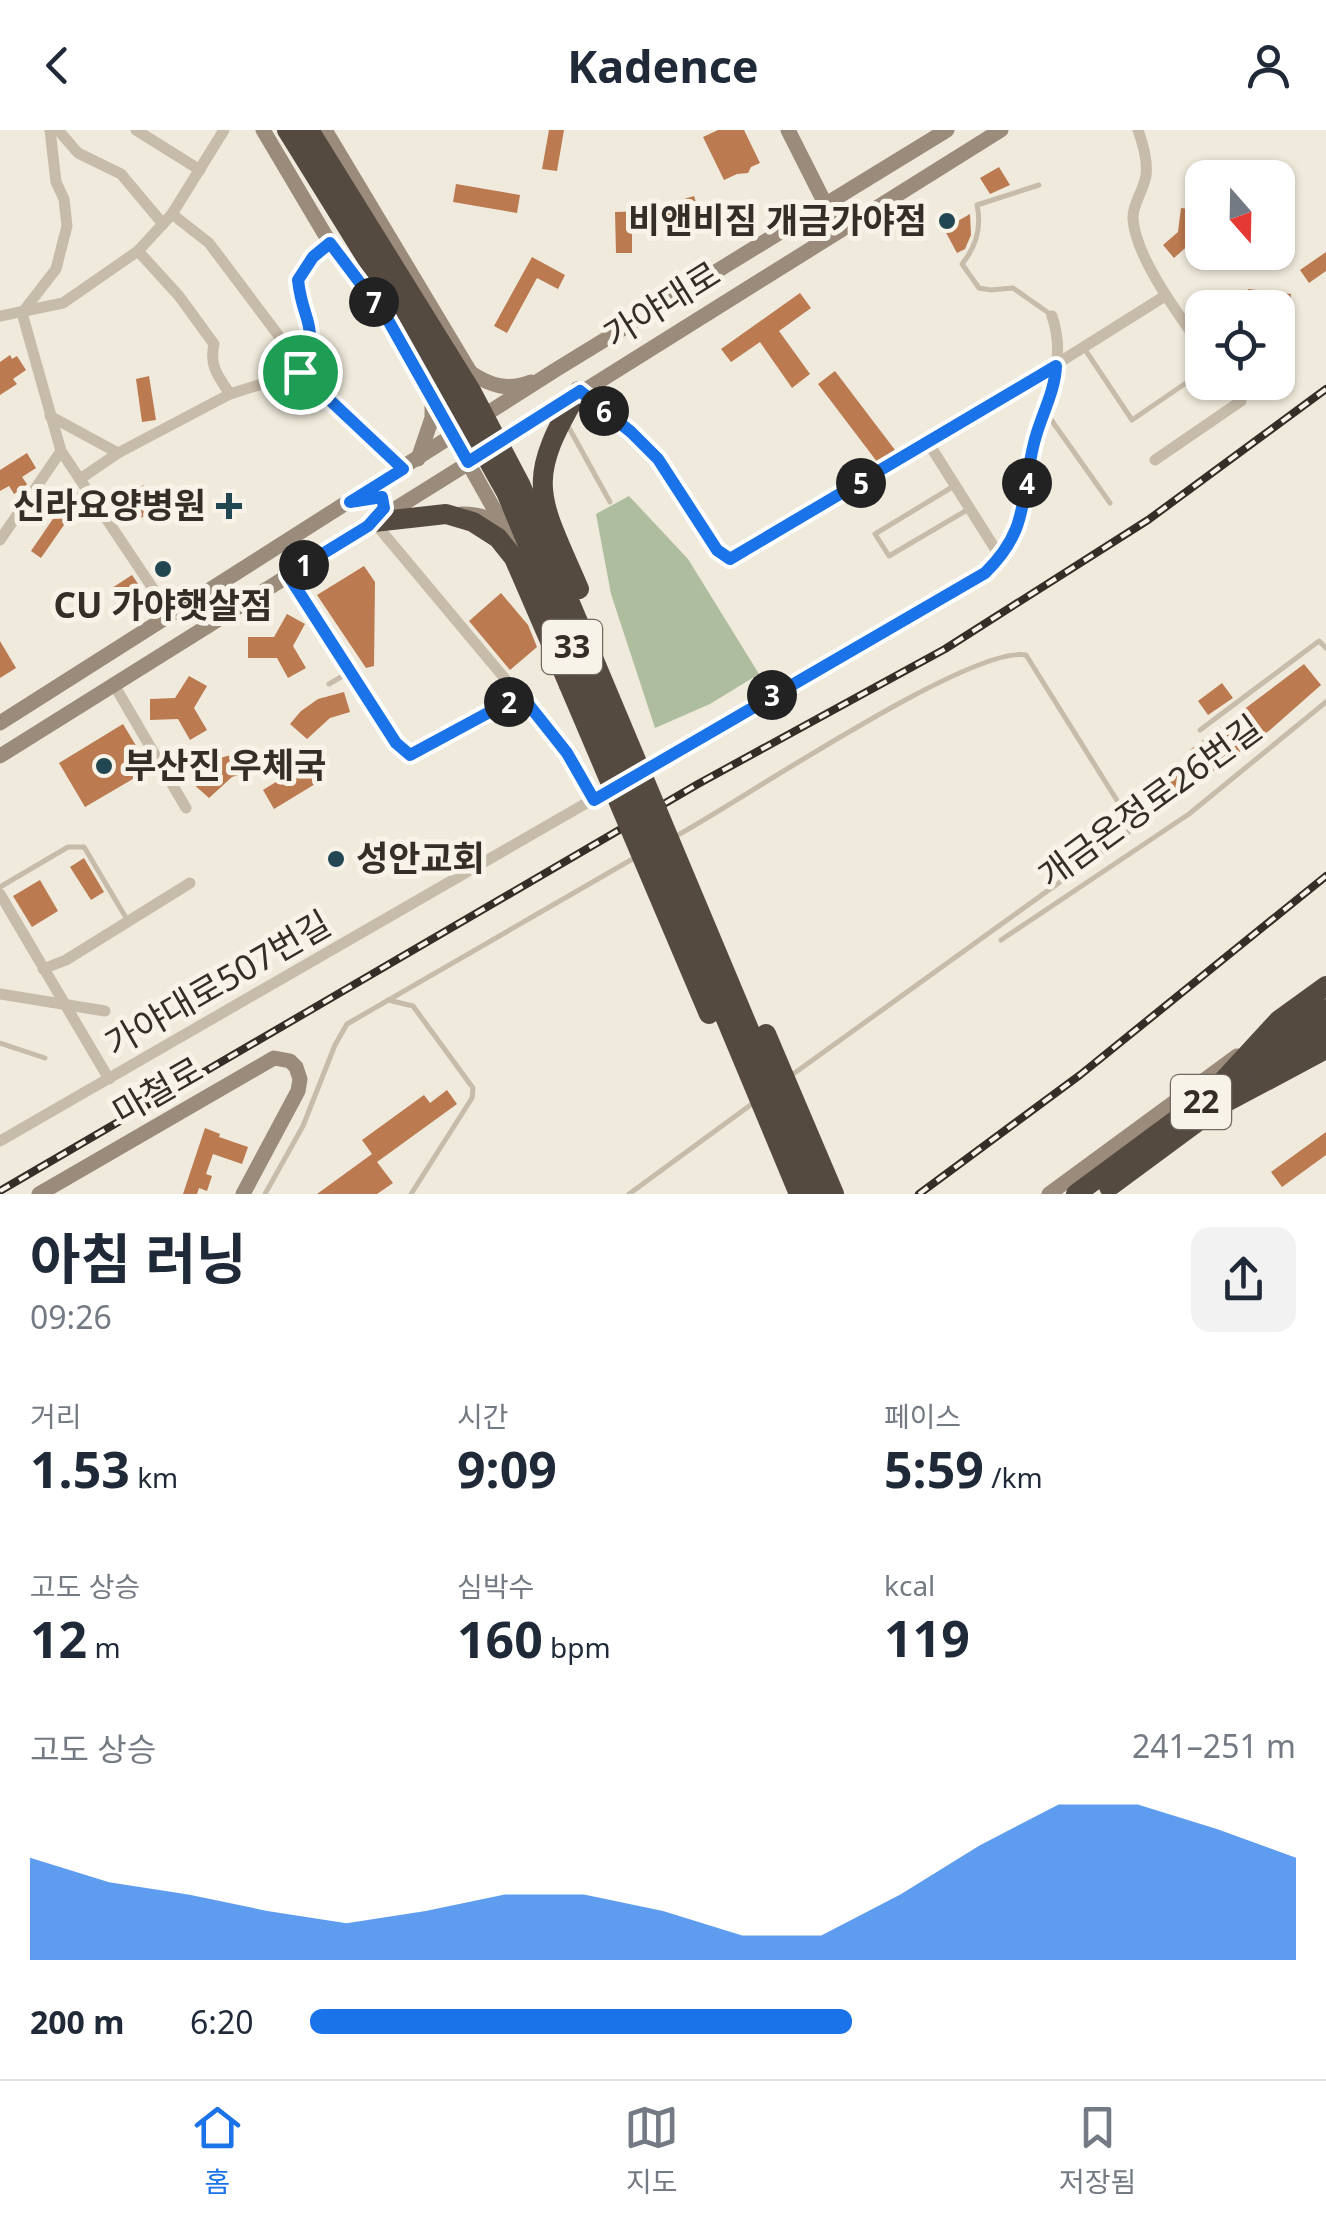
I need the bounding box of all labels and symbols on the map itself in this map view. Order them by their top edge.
north arrow [1185,160,1295,270]
place label: 비앤비짐 개금가야점 [628,196,927,243]
marker: 비앤비짐 개금가야점 [936,210,958,232]
street label: 가야대로 [594,250,728,358]
pin: 7 [349,277,399,327]
pin [258,330,343,415]
pin: 6 [579,386,629,436]
pin: 5 [836,458,886,508]
pin: 4 [1002,458,1052,508]
place label: 신라요양병원 [13,481,206,528]
marker: 신라요양병원 [216,493,242,519]
pin: 1 [279,540,329,590]
marker: CU 가야햇살점 [152,558,174,580]
place label: CU 가야햇살점 [53,581,273,628]
road number: 33 [542,620,602,674]
pin: 3 [747,670,797,720]
pin: 2 [484,677,534,727]
street label: 개금온정로26번길 [1028,704,1270,898]
place label: 부산진 우체국 [124,741,326,788]
marker: 부산진 우체국 [93,755,115,777]
place label: 성안교회 [356,834,485,881]
marker: 성안교회 [325,848,347,870]
street label: 가야대로507번길 [96,899,339,1066]
street label: 마철로 [104,1045,211,1134]
road number: 22 [1171,1075,1231,1129]

